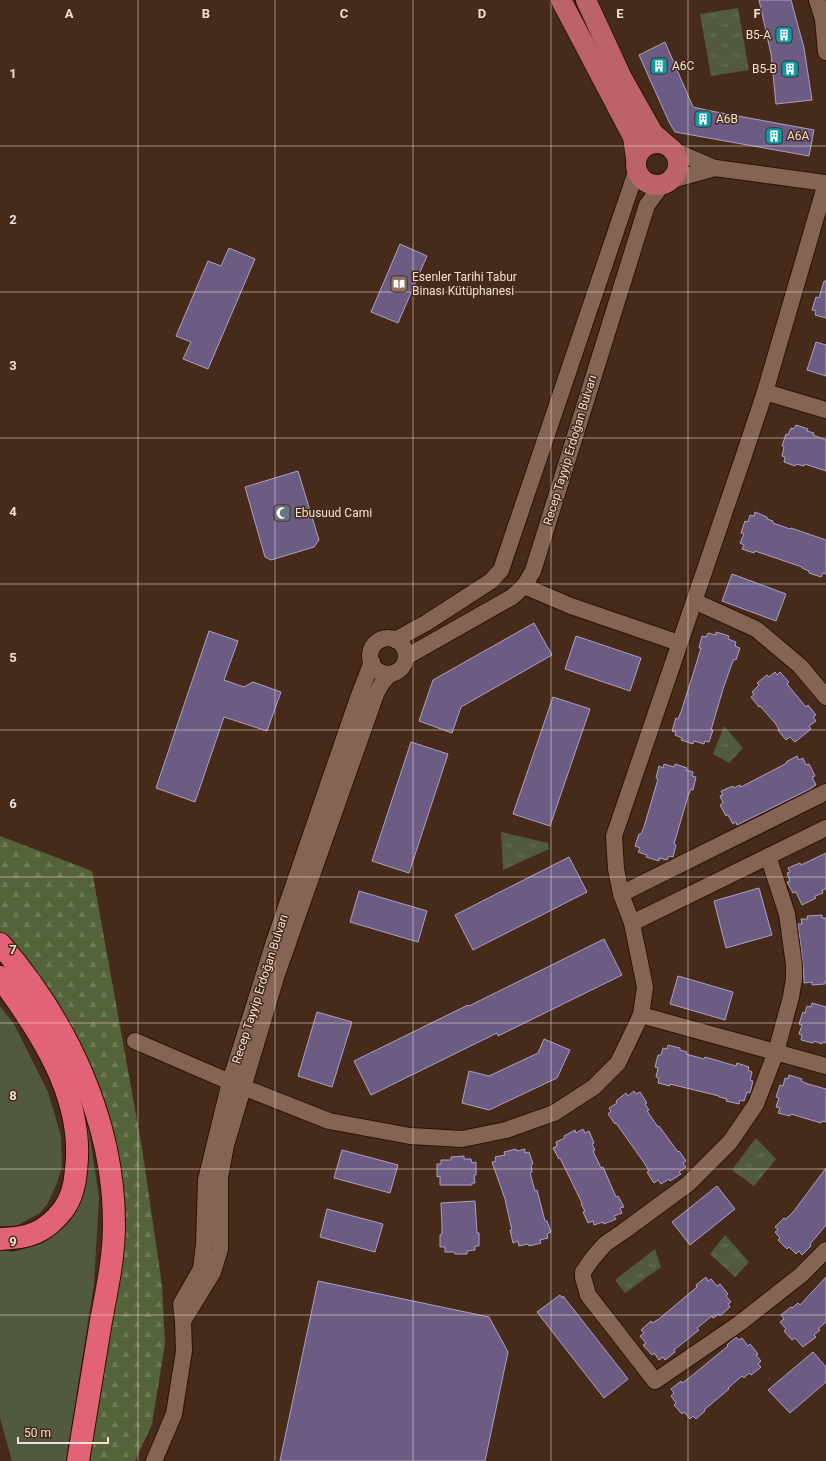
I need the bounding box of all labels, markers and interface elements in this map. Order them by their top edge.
text: A [65,6,74,21]
text: B [202,6,210,21]
text: C [340,6,349,21]
text: D [478,6,486,21]
text: E [616,6,624,21]
text: F [753,6,761,21]
building icon: B5-A [774,25,794,45]
place label: B5-A [746,28,771,42]
building icon: A6C [649,56,669,76]
place label: A6C [672,59,695,73]
building icon: B5-B [780,59,800,79]
place label: B5-B [752,62,777,76]
text: 1 [9,66,17,81]
building icon: A6B [693,109,713,129]
place label: A6B [716,112,738,126]
building icon: A6A [764,126,784,146]
place label: A6A [787,129,810,143]
text: 2 [9,212,17,227]
place label: Esenler Tarihi Tabur Binası Kütüphanesi [412,270,517,298]
library icon: Esenler Tarihi Tabur Binası Kütüphanesi [389,274,409,294]
text: 3 [9,358,17,373]
street label: Recep Tayyip Erdoğan Bulvarı [540,373,600,527]
mosque icon: Ebusuud Cami [272,503,292,523]
text: 4 [9,504,17,519]
place label: Ebusuud Cami [295,506,372,520]
text: 5 [9,650,17,665]
text: 6 [9,796,17,811]
street label: Recep Tayyip Erdoğan Bulvarı [229,912,291,1066]
text: 7 [9,942,17,957]
text: 8 [9,1088,17,1103]
text: 9 [9,1234,17,1249]
scale bar [18,1419,108,1445]
text: 50 m [24,1426,51,1440]

